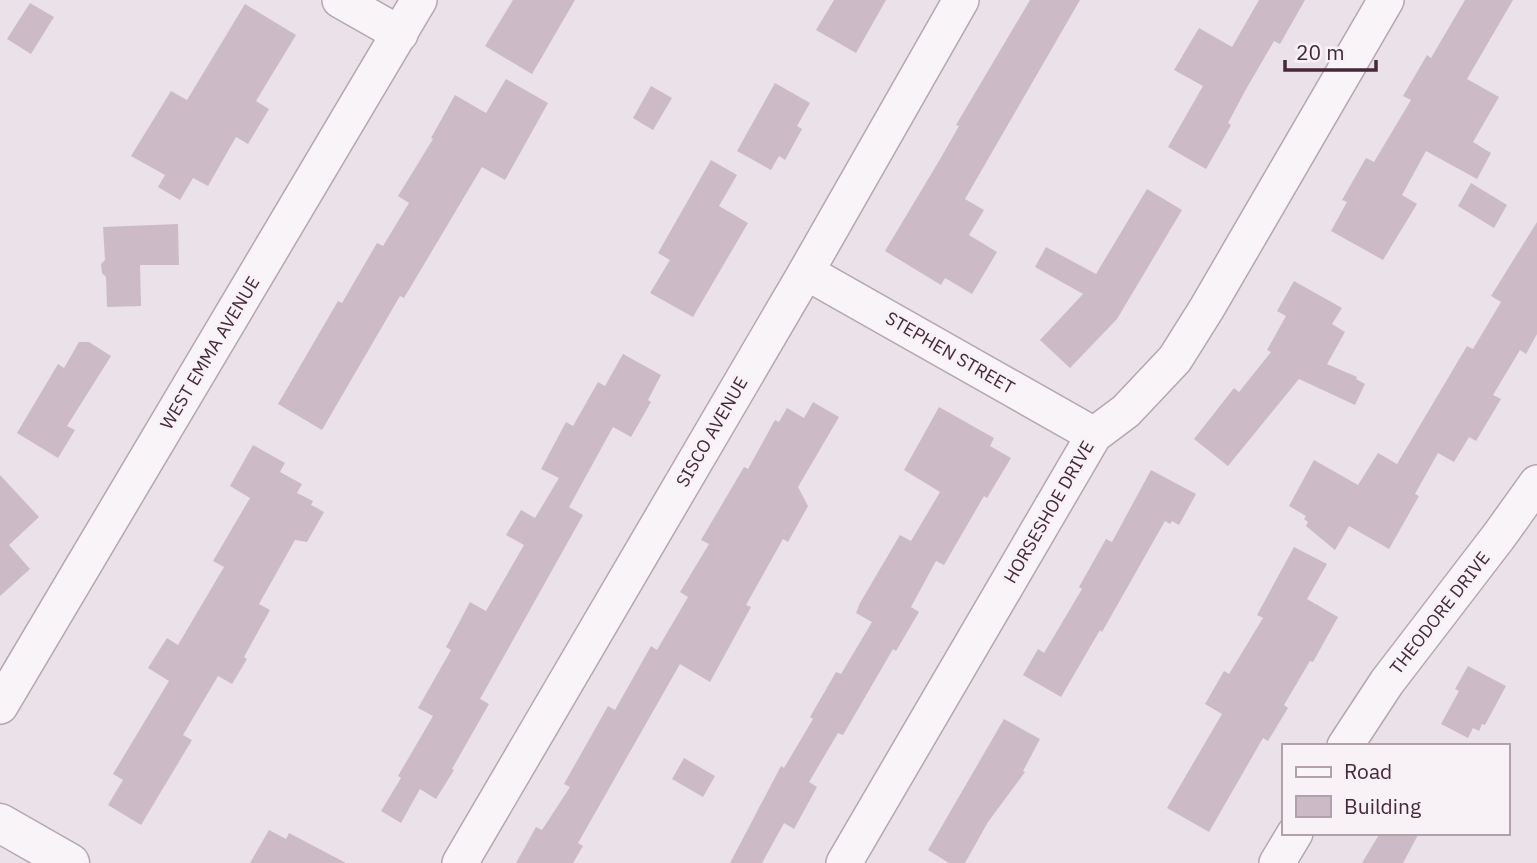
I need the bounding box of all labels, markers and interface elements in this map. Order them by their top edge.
scale bar [1285,28,1376,72]
text: 20 m [1296,38,1345,66]
street label: WEST EMMA AVENUE [155,272,264,433]
street label: STEPHEN STREET [882,306,1019,399]
street label: SISCO AVENUE [671,372,752,491]
street label: HORSESHOE DRIVE [998,436,1099,587]
street label: THEODORE DRIVE [1384,547,1495,679]
legend [1282,744,1509,835]
text: Road [1344,757,1392,785]
text: Building [1344,792,1421,820]

